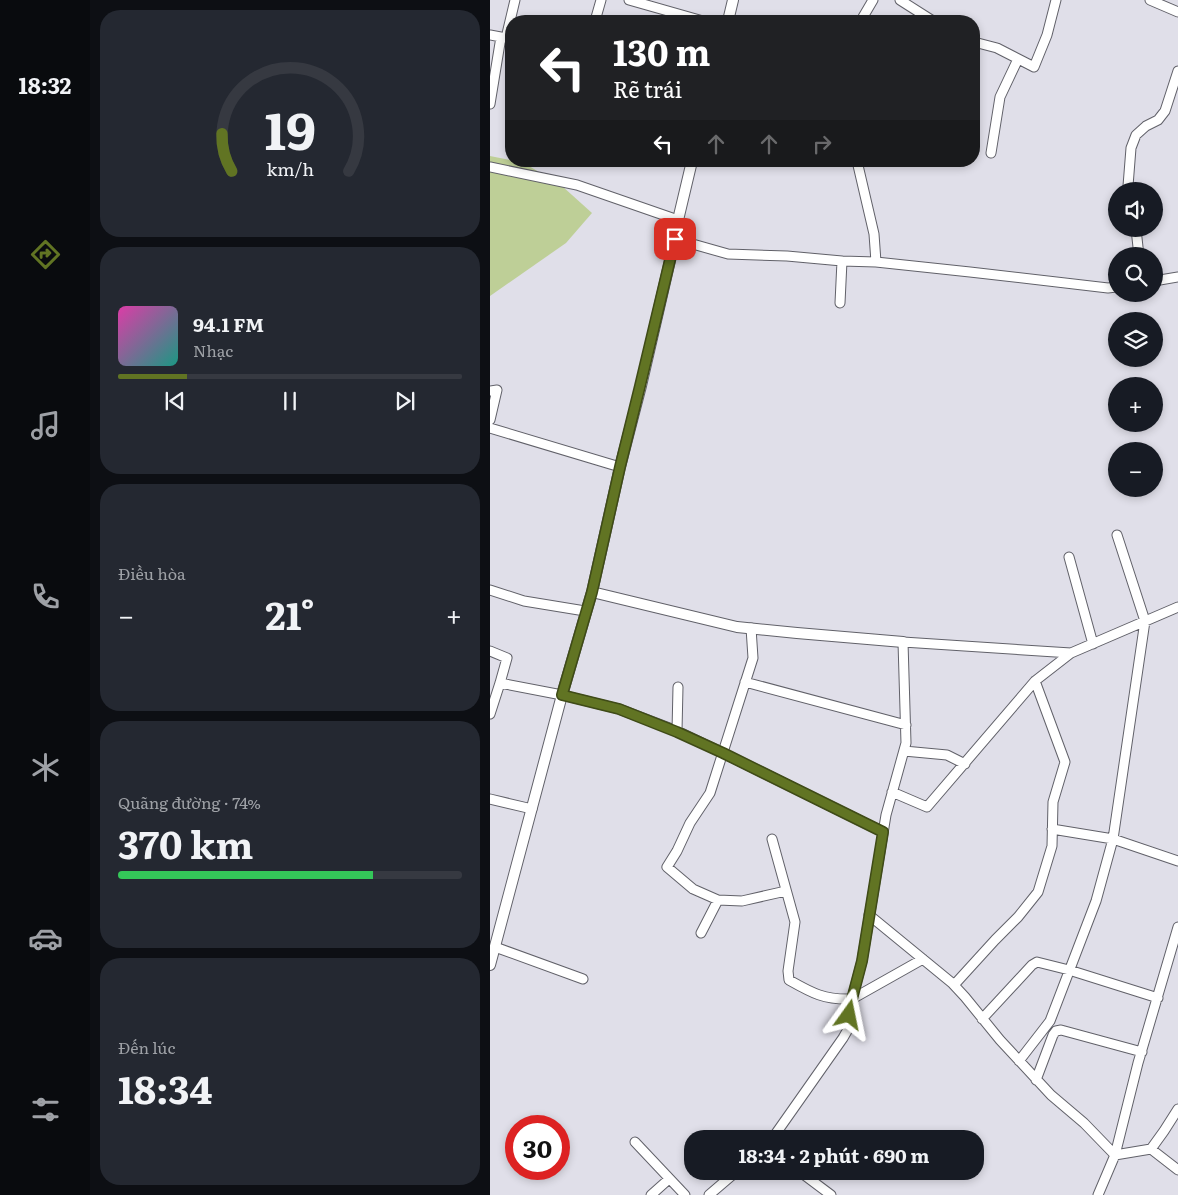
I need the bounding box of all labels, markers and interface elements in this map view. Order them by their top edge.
text: 130 m [613,25,710,77]
icon: left [530,35,595,100]
text: 18:32 [19,68,71,101]
text: Rẽ trái [613,72,682,105]
text: 19 [264,88,316,166]
icon: left [649,130,677,158]
icon: ahead [702,130,730,158]
icon: ahead [755,130,783,158]
icon: right [808,130,836,158]
text: km/h [266,155,314,182]
map controls [1108,182,1163,497]
button: sound [1108,182,1163,237]
pin [654,218,696,260]
icon: arrive [661,225,689,253]
icon: directions [28,237,63,272]
button: search [1108,247,1163,302]
text: 94.1 FM [193,310,264,338]
button: layers [1108,312,1163,367]
text: Nhạc [193,338,233,362]
button: + [1108,377,1163,432]
icon: previous [161,387,189,415]
icon: pause [276,387,304,415]
icon: next [391,387,419,415]
icon: music [28,408,63,443]
button: − [1108,442,1163,497]
text: Điều hòa [118,561,186,585]
icon: phone [28,579,63,614]
text: 21° [265,585,315,642]
text: − [118,593,134,635]
text: + [446,593,462,635]
icon: climate [28,750,63,785]
text: Quãng đường · 74% [118,790,261,814]
text: 370 km [118,814,253,871]
icon: car [28,921,63,956]
position arrow [822,988,874,1040]
text: Đến lúc [118,1035,175,1059]
text: 18:34 [118,1059,212,1116]
icon: filters [28,1092,63,1127]
speed limit sign: 30 [505,1115,570,1180]
text: 18:34 · 2 phút · 690 m [738,1141,930,1169]

